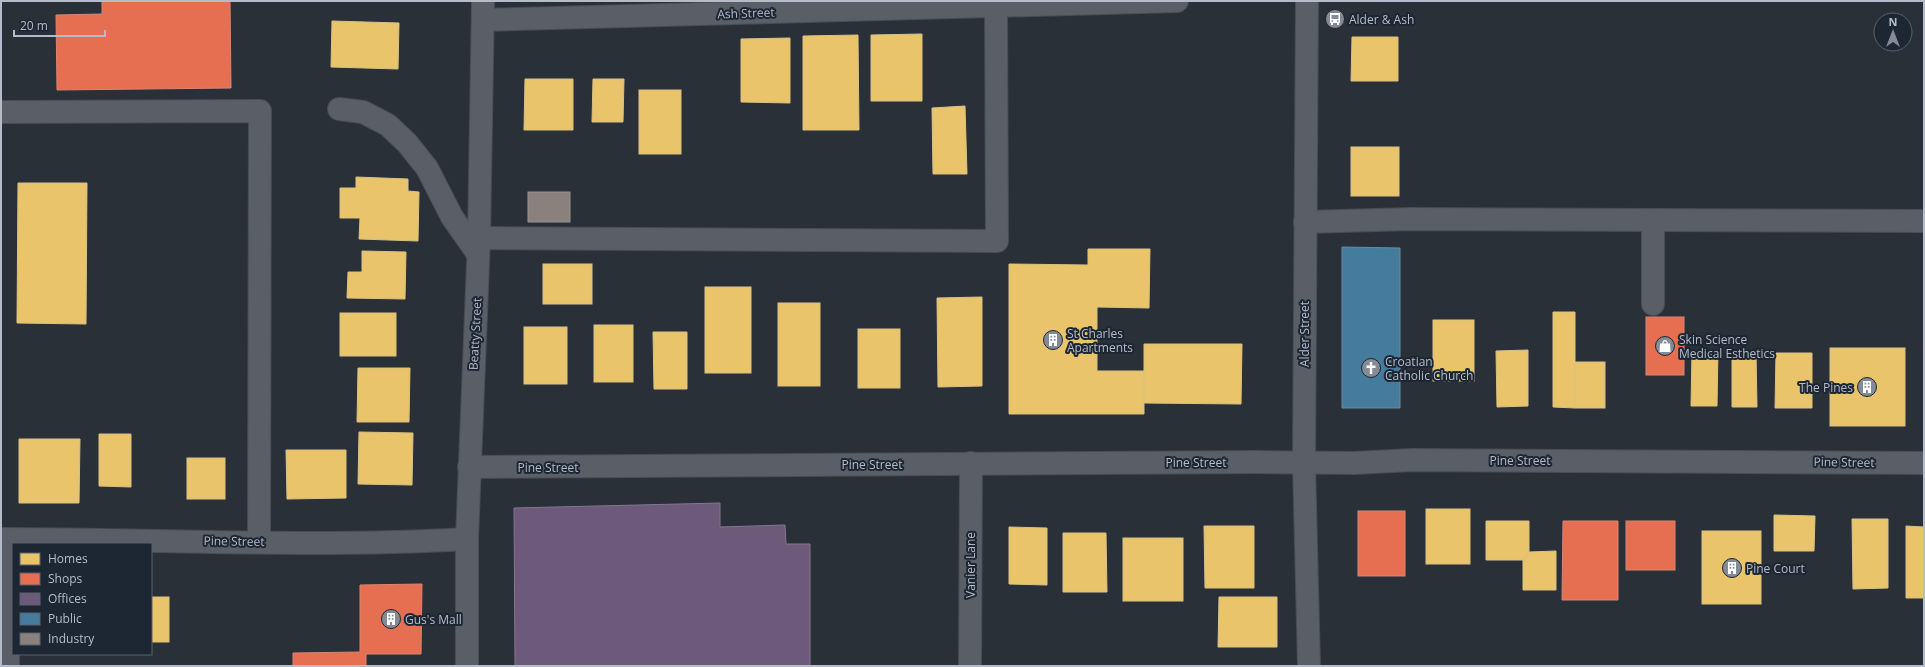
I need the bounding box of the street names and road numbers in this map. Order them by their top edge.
street label: Ash Street [717,4,775,22]
street label: Beatty Street [465,297,485,371]
street label: Alder Street [1296,301,1313,367]
street label: Pine Street [1490,452,1550,469]
street label: Pine Street [1813,453,1875,471]
street label: Pine Street [1166,454,1226,471]
street label: Pine Street [842,456,902,473]
street label: Pine Street [518,459,578,476]
street label: Pine Street [203,532,265,550]
street label: Vanier Lane [962,532,979,598]

